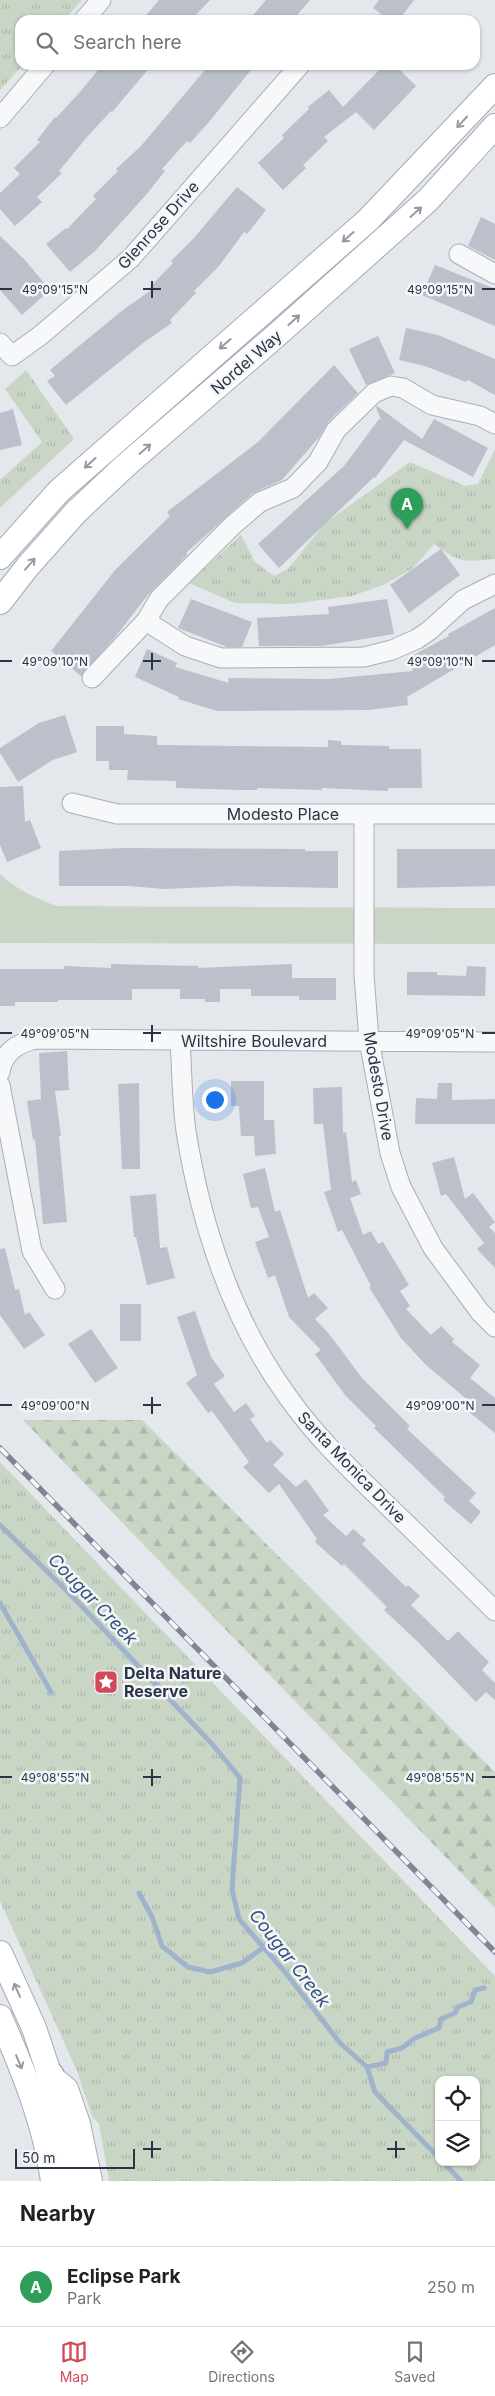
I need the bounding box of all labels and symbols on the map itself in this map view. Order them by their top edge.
one-way arrow [456,116,468,128]
street label: Glenrose Drive [113,177,203,273]
one-way arrow [409,206,422,218]
one-way arrow [341,232,354,243]
text: 49°09'15"N [22,282,88,297]
text: 49°09'15"N [407,282,473,297]
one-way arrow [288,314,301,326]
street label: Nordel Way [206,326,286,398]
one-way arrow [219,338,232,350]
one-way arrow [138,444,151,455]
one-way arrow [84,457,96,469]
pin: A [391,488,423,529]
one-way arrow [25,558,36,571]
text: 49°09'10"N [22,654,88,669]
text: 49°09'10"N [407,654,473,669]
street label: Modesto Place [227,804,339,824]
text: 49°09'05"N [21,1026,89,1041]
text: 49°09'05"N [406,1026,474,1041]
street label: Modesto Drive [360,1030,398,1142]
street label: Wiltshire Boulevard [181,1031,327,1051]
your location [202,1087,228,1113]
text: 49°09'00"N [20,1398,90,1413]
text: 49°09'00"N [405,1398,475,1413]
street label: Santa Monica Drive [294,1407,410,1527]
water label: Cougar Creek [44,1549,143,1650]
place label: Delta Nature Reserve [124,1663,222,1701]
place icon: Delta Nature Reserve [93,1669,119,1695]
text: 49°08'55"N [21,1770,89,1785]
text: 49°08'55"N [406,1770,474,1785]
water label: Cougar Creek [245,1905,336,2012]
one-way arrow [11,1983,21,1998]
one-way arrow [15,2054,24,2069]
scale bar [15,2146,135,2169]

